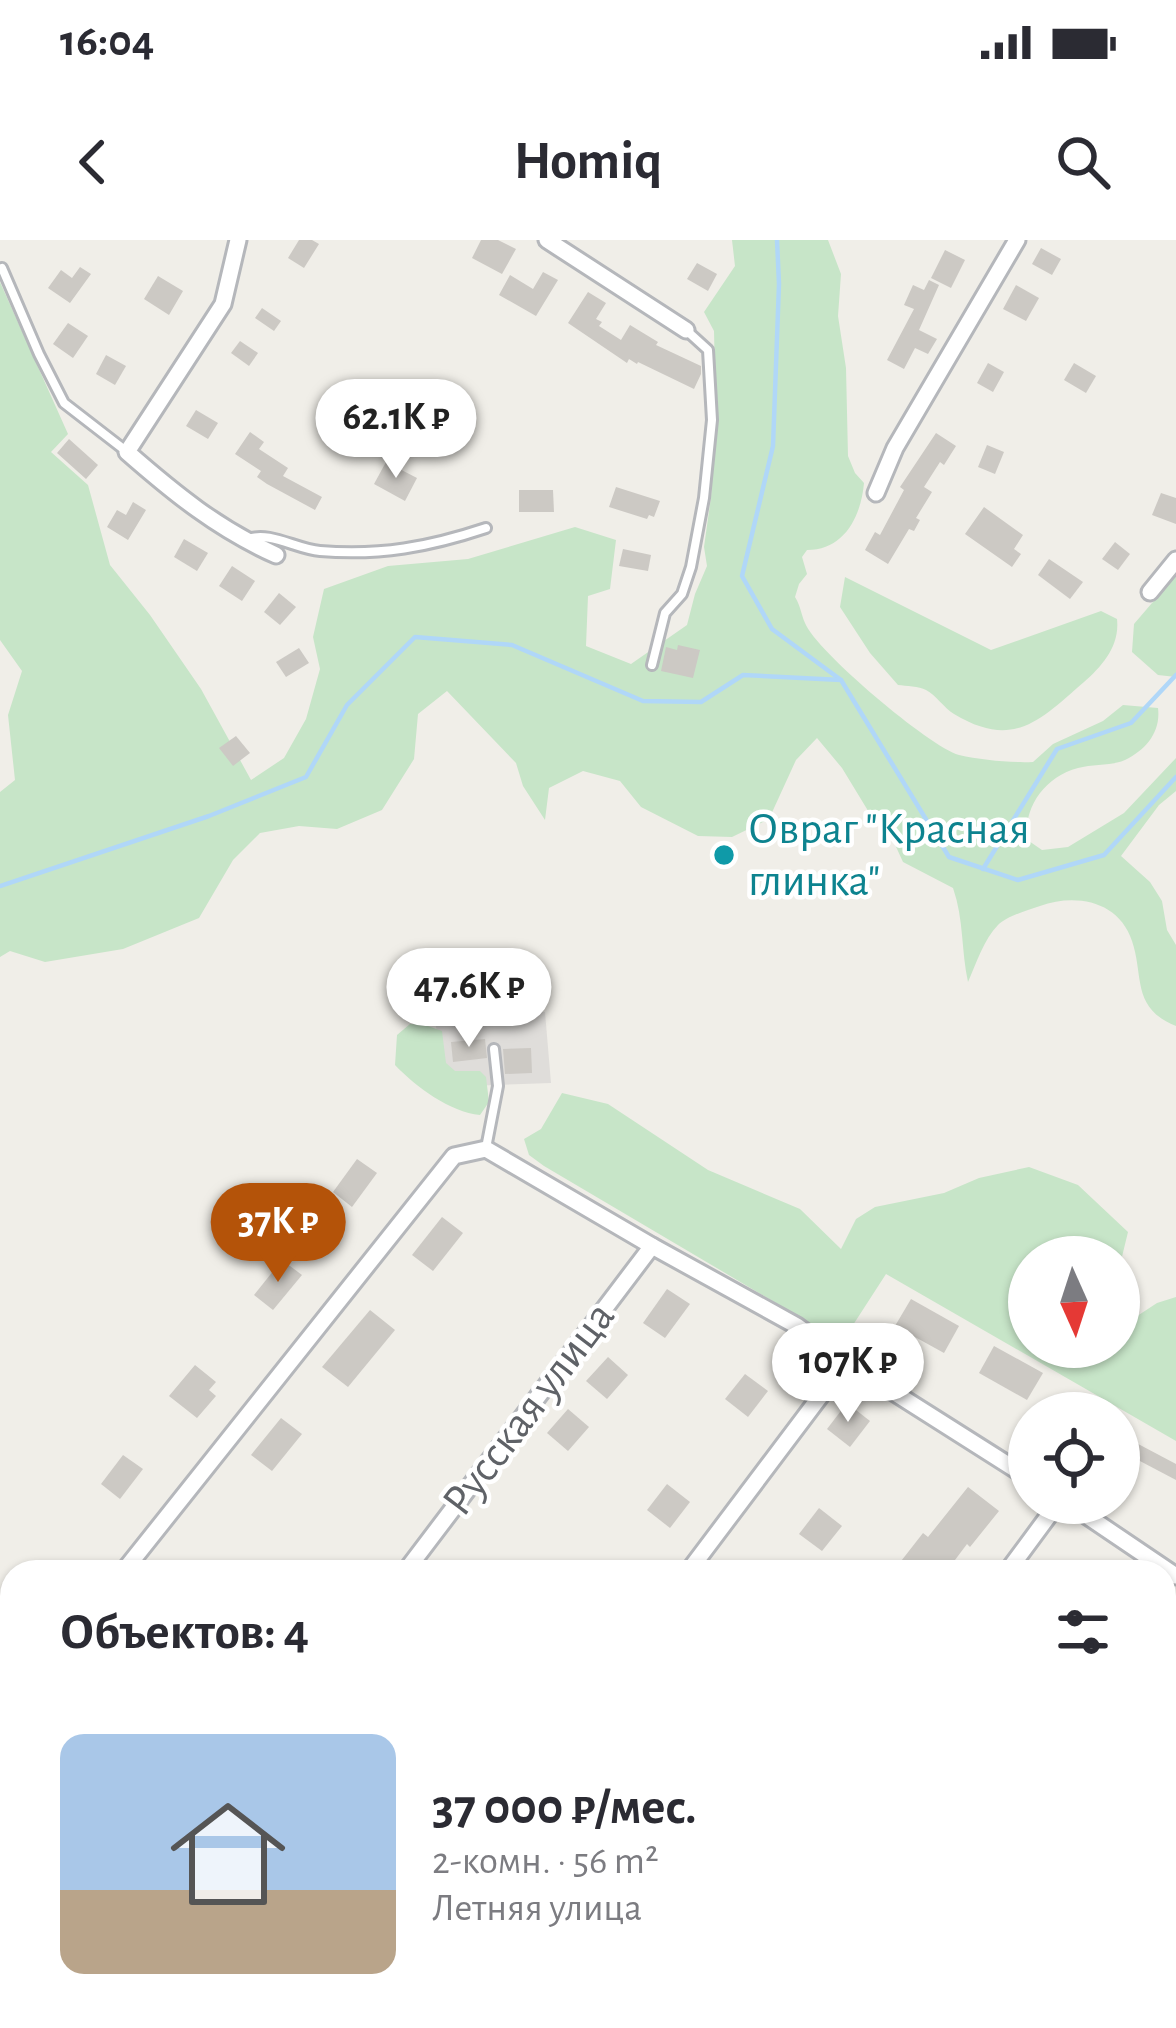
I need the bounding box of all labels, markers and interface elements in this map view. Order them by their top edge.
text: 16:04 [60,19,154,64]
icon: back [60,129,126,195]
icon: search [1050,129,1116,195]
text: Homiq [514,135,662,189]
pin: 62.1K ₽ [285,379,507,481]
text: 62.1K ₽ [342,398,450,437]
place label: Овраг "Красная глинка" [748,807,1030,904]
marker: Овраг "Красная глинка" [711,842,737,868]
pin: 47.6K ₽ [358,948,580,1050]
text: 47.6K ₽ [413,967,525,1006]
pin: 37K ₽ [194,1183,362,1285]
text: 37K ₽ [238,1202,318,1241]
north arrow [1008,1236,1140,1368]
map controls [1008,1236,1140,1524]
street label: Русская улица [435,1294,623,1524]
pin: 107K ₽ [750,1323,946,1425]
text: 107K ₽ [799,1342,897,1381]
button: locate [1008,1392,1140,1524]
icon: filters [1050,1599,1116,1665]
text: Объектов: 4 [60,1607,309,1658]
icon: home [156,1782,300,1926]
text: 37 000 ₽/мес. [432,1782,697,1833]
text: 2-комн. · 56 m² [432,1842,659,1881]
text: Летняя улица [432,1889,642,1928]

